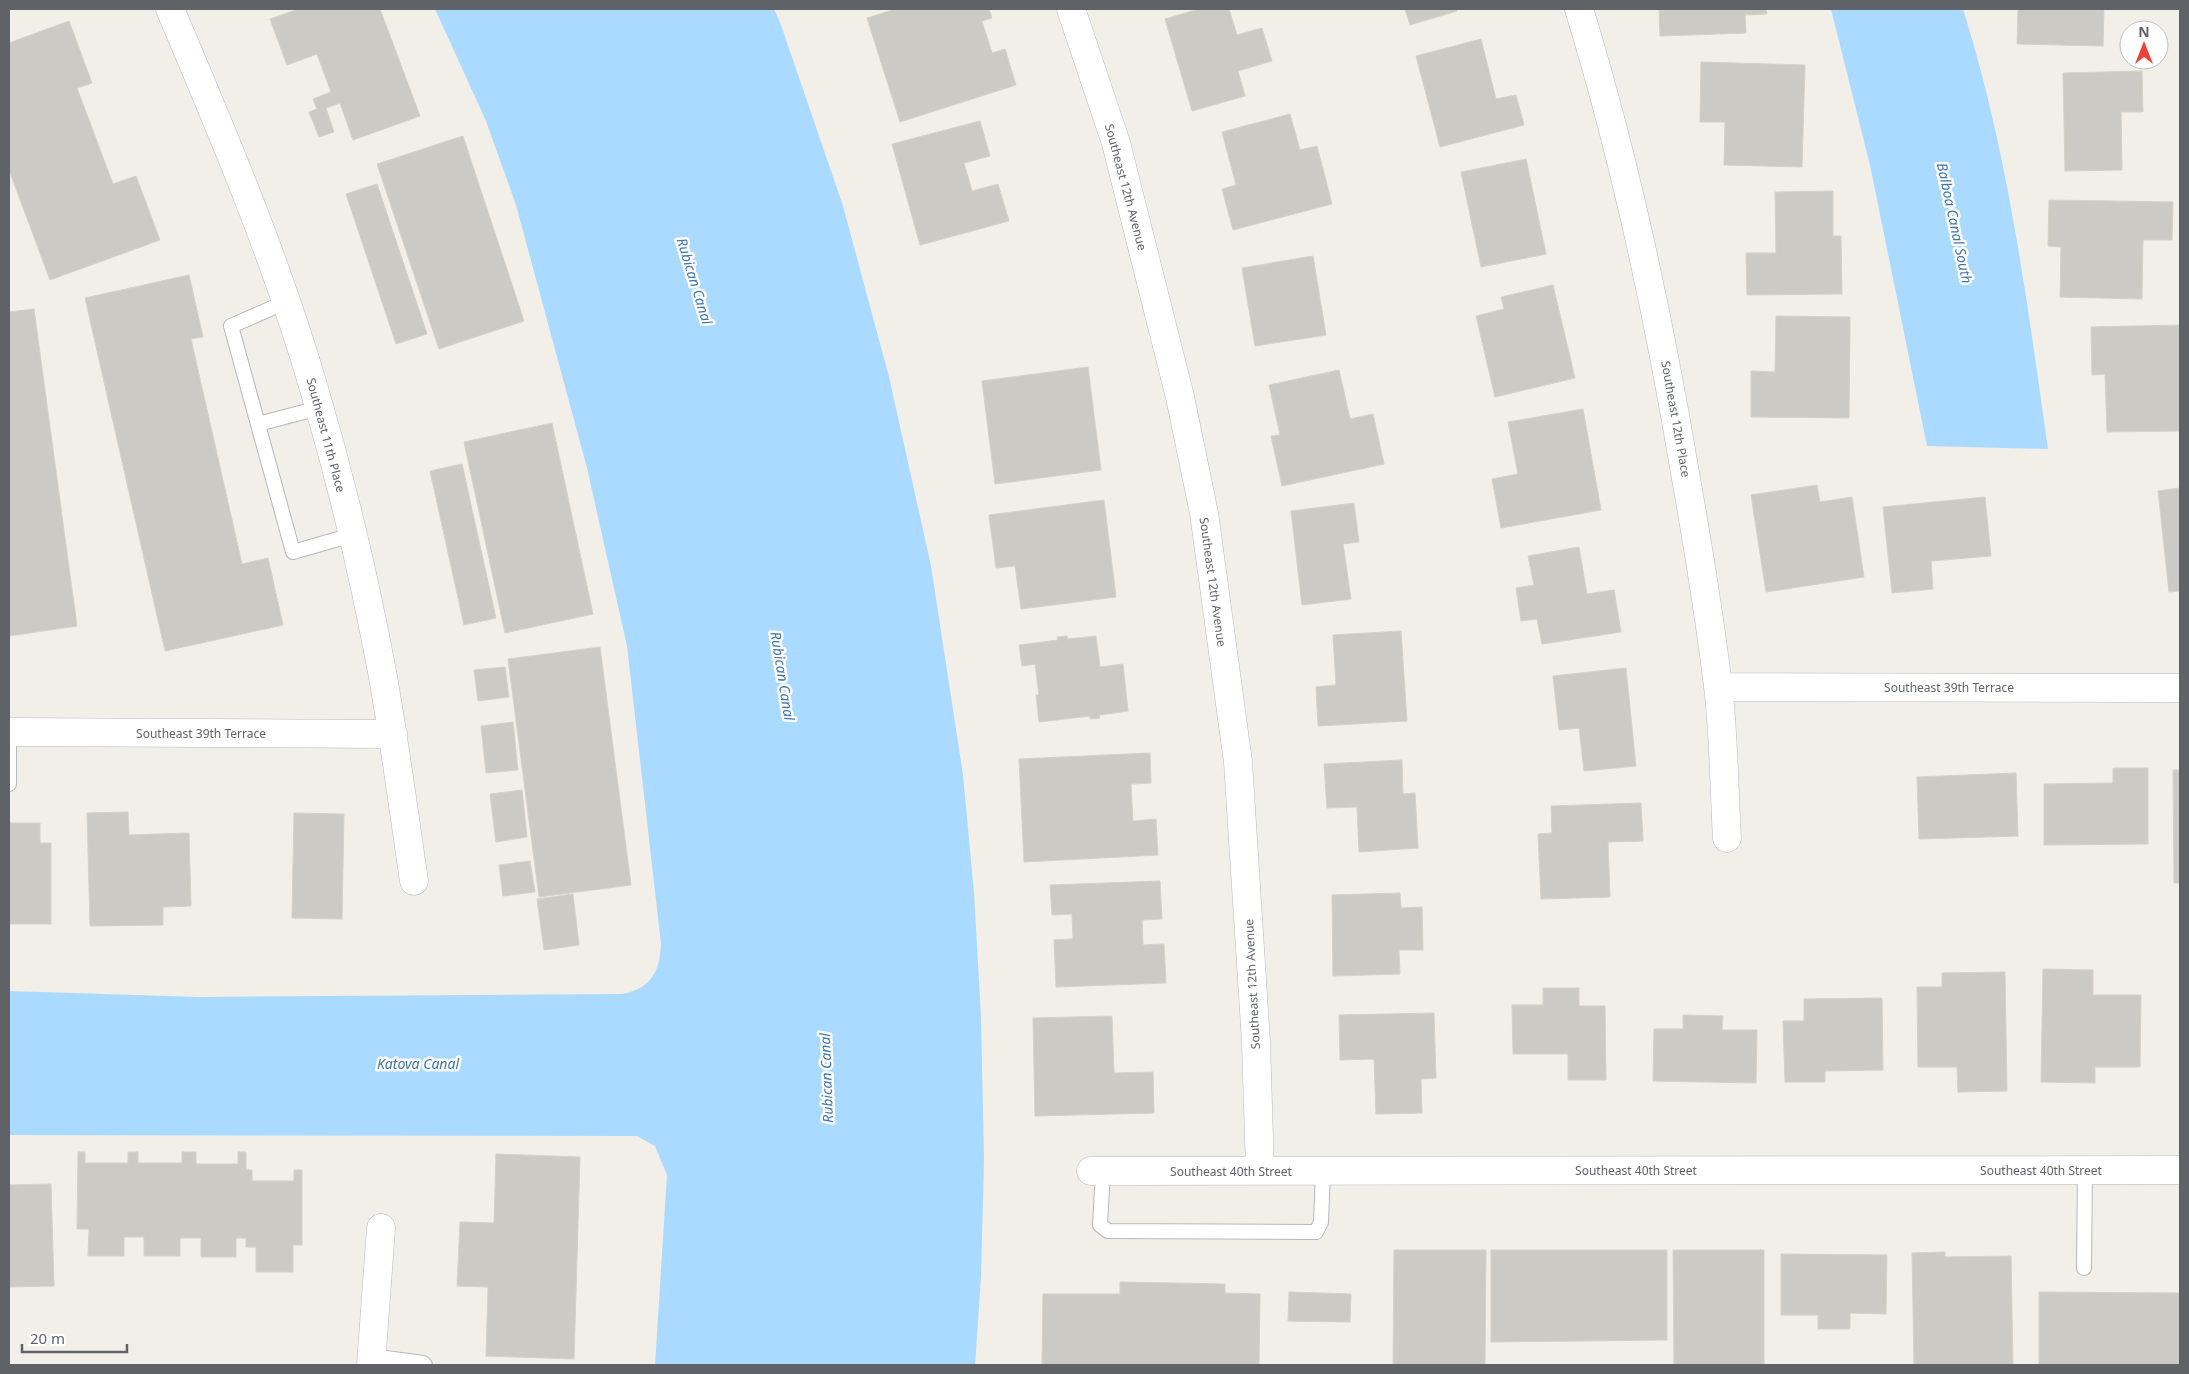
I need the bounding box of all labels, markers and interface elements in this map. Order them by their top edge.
north arrow [2119,20,2169,70]
text: N [2138,22,2150,41]
street label: Southeast 12th Avenue [1101,122,1151,252]
water label: Balboa Canal South [1933,161,1977,285]
water label: Rubican Canal [673,235,717,327]
street label: Southeast 12th Place [1657,359,1695,479]
street label: Southeast 11th Place [303,376,350,494]
street label: Southeast 12th Avenue [1196,516,1231,648]
water label: Rubican Canal [767,630,799,722]
street label: Southeast 39th Terrace [1884,679,2014,696]
street label: Southeast 39th Terrace [136,725,266,742]
street label: Southeast 12th Avenue [1240,918,1264,1050]
water label: Rubican Canal [815,1032,837,1123]
water label: Katova Canal [377,1054,459,1073]
street label: Southeast 40th Street [1575,1162,1698,1179]
street label: Southeast 40th Street [1980,1162,2103,1179]
street label: Southeast 40th Street [1170,1163,1293,1180]
scale bar [22,1322,128,1354]
text: 20 m [30,1328,65,1348]

